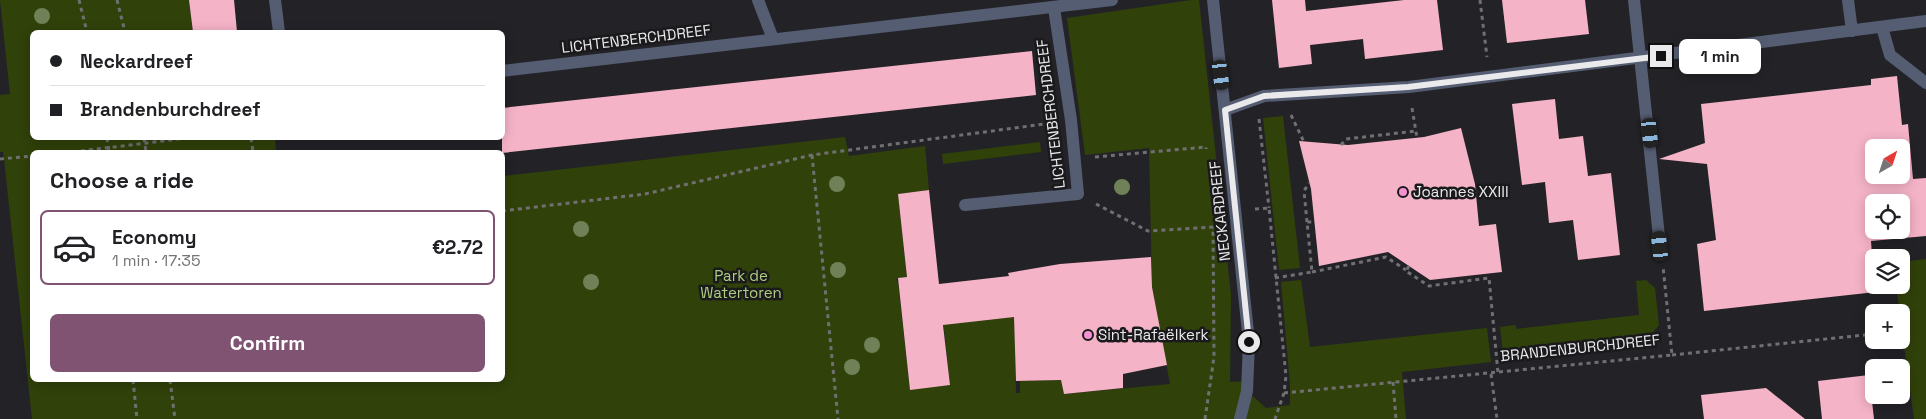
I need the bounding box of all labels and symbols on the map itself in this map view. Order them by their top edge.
street label: LICHTENBERCHDREEF [560,20,712,57]
street label: LICHTENBERCHDREEF [1032,38,1069,190]
callout: 1 min [1678,38,1761,74]
route end [1650,45,1672,67]
car [1211,59,1230,91]
car [1640,117,1659,149]
north arrow [1865,139,1910,184]
street label: NECKARDREEF [1205,160,1234,262]
place label: Joannes XXIII [1413,182,1509,201]
marker: Joannes XXIII [1397,186,1409,198]
car [1650,230,1669,262]
park label: Park de Watertoren [700,266,782,302]
place label: Sint-Rafaëlkerk [1098,325,1209,344]
marker: Sint-Rafaëlkerk [1082,329,1094,341]
street label: BRANDENBURCHDREEF [1499,330,1661,365]
route start [1238,331,1260,353]

